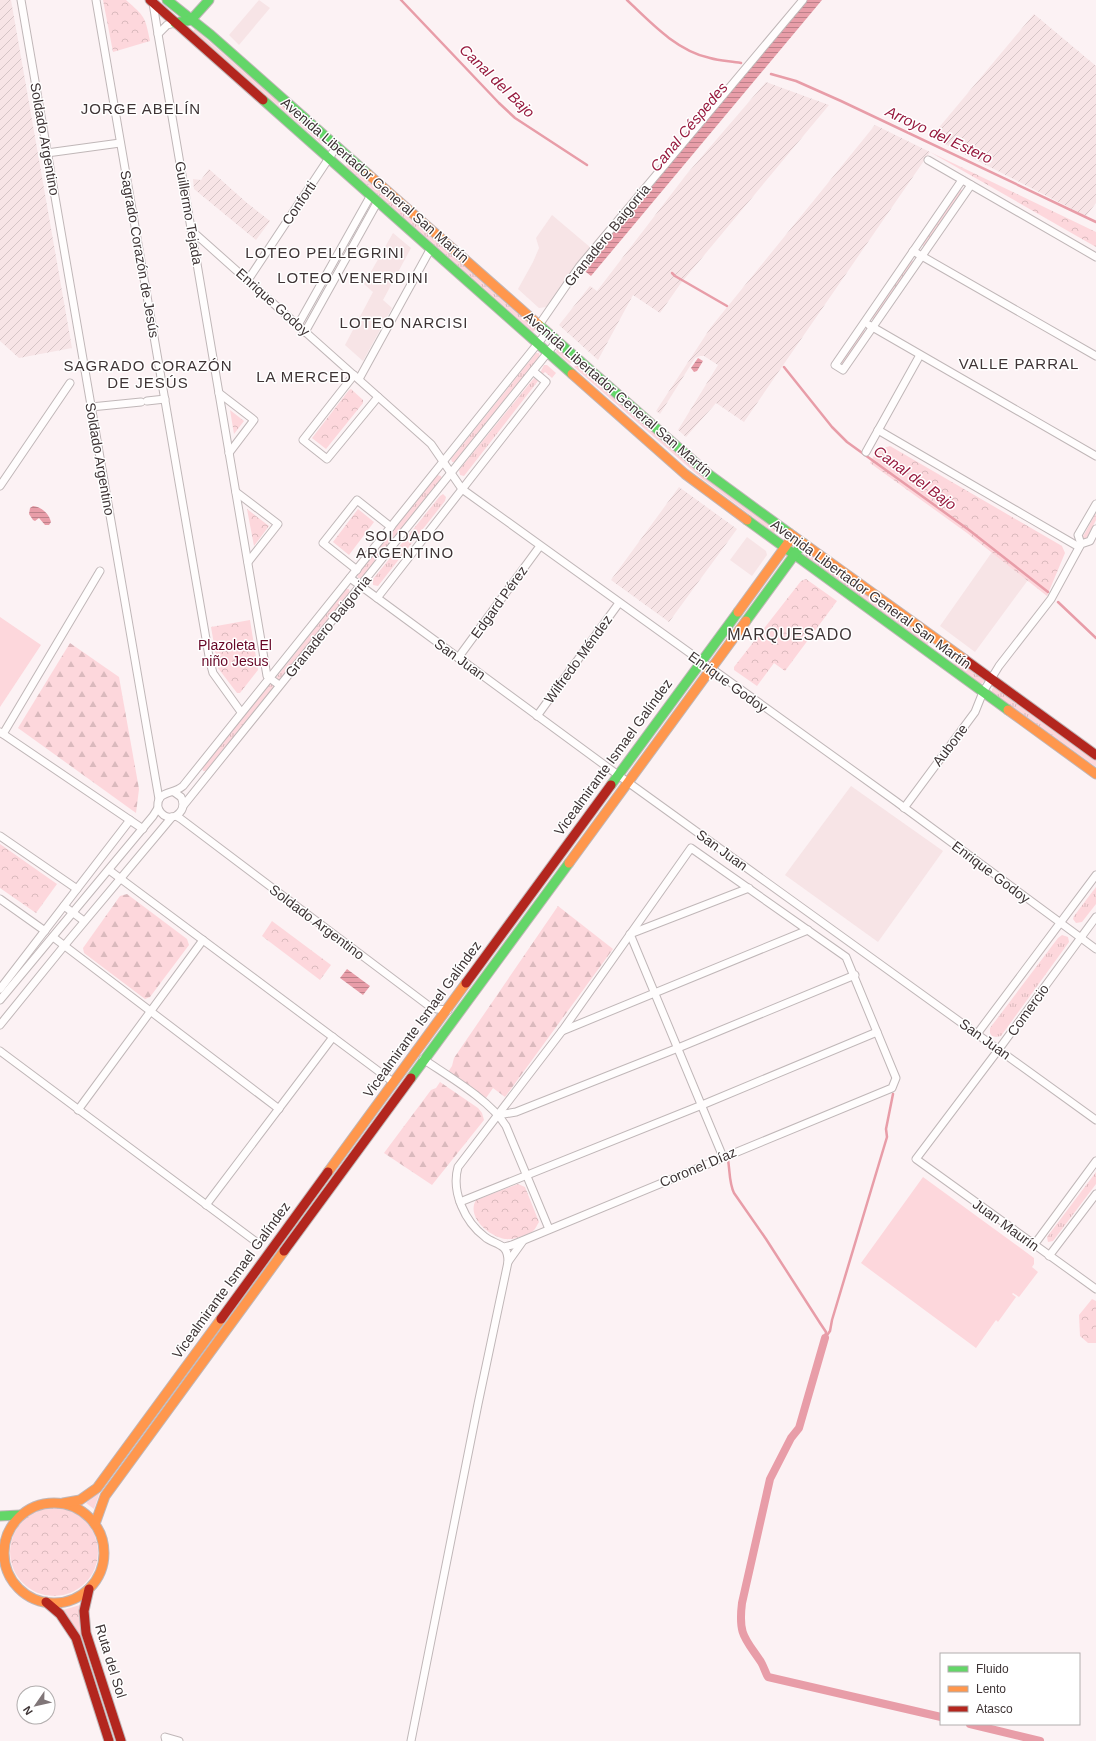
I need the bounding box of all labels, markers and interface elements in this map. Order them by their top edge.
water label: Canal del Bajo [456,41,538,121]
water label: Canal Céspedes [646,78,731,175]
street label: Soldado Argentino [27,81,63,197]
street label: Avenida Libertador General San Martín [278,94,472,266]
district label: JORGE ABELÍN [81,100,201,117]
water label: Arroyo del Estero [882,102,995,167]
street label: Guillermo Tejada [172,160,206,266]
street label: Sagrado Corazón de Jesús [117,169,163,339]
street label: Conforti [279,178,319,228]
street label: Granadero Baigorria [561,181,653,289]
district label: LOTEO PELLEGRINI [245,244,405,261]
street label: Enrique Godoy [233,265,313,339]
district label: LOTEO VENERDINI [277,269,429,286]
street label: Avenida Libertador General San Martín [521,308,715,480]
district label: LOTEO NARCISI [340,314,468,331]
district label: VALLE PARRAL [959,355,1079,372]
district label: SAGRADO CORAZÓN DE JESÚS [63,357,233,391]
district label: LA MERCED [256,368,352,385]
street label: Soldado Argentino [82,401,118,517]
water label: Canal del Bajo [871,442,960,513]
street label: Avenida Libertador General San Martín [768,516,974,672]
district label: SOLDADO ARGENTINO [356,527,454,561]
street label: Edgard Pérez [467,563,531,641]
street label: Granadero Baigorria [282,572,374,680]
street label: Wilfredo Méndez [541,612,615,706]
district label: MARQUESADO [727,626,853,643]
street label: San Juan [431,635,489,683]
park label: Plazoleta El niño Jesus [198,637,272,669]
street label: Enrique Godoy [686,648,770,716]
street label: Vicealmirante Ismael Galíndez [551,676,675,838]
street label: Aubone [929,721,971,769]
street label: San Juan [693,826,751,874]
street label: Enrique Godoy [949,838,1033,906]
street label: Soldado Argentino [266,881,368,963]
street label: Vicealmirante Ismael Galíndez [360,938,484,1100]
street label: Comercio [1004,981,1052,1039]
street label: San Juan [956,1015,1014,1063]
street label: Coronel Díaz [657,1144,739,1190]
street label: Juan Maurín [970,1196,1042,1254]
street label: Vicealmirante Ismael Galíndez [169,1199,293,1361]
street label: Ruta del Sol [92,1622,130,1700]
legend [940,1653,1080,1725]
text: Fluido [976,1662,1009,1676]
text: Lento [976,1682,1006,1696]
north arrow [16,1685,56,1725]
text: Atasco [976,1702,1013,1716]
text: N [20,1704,35,1717]

